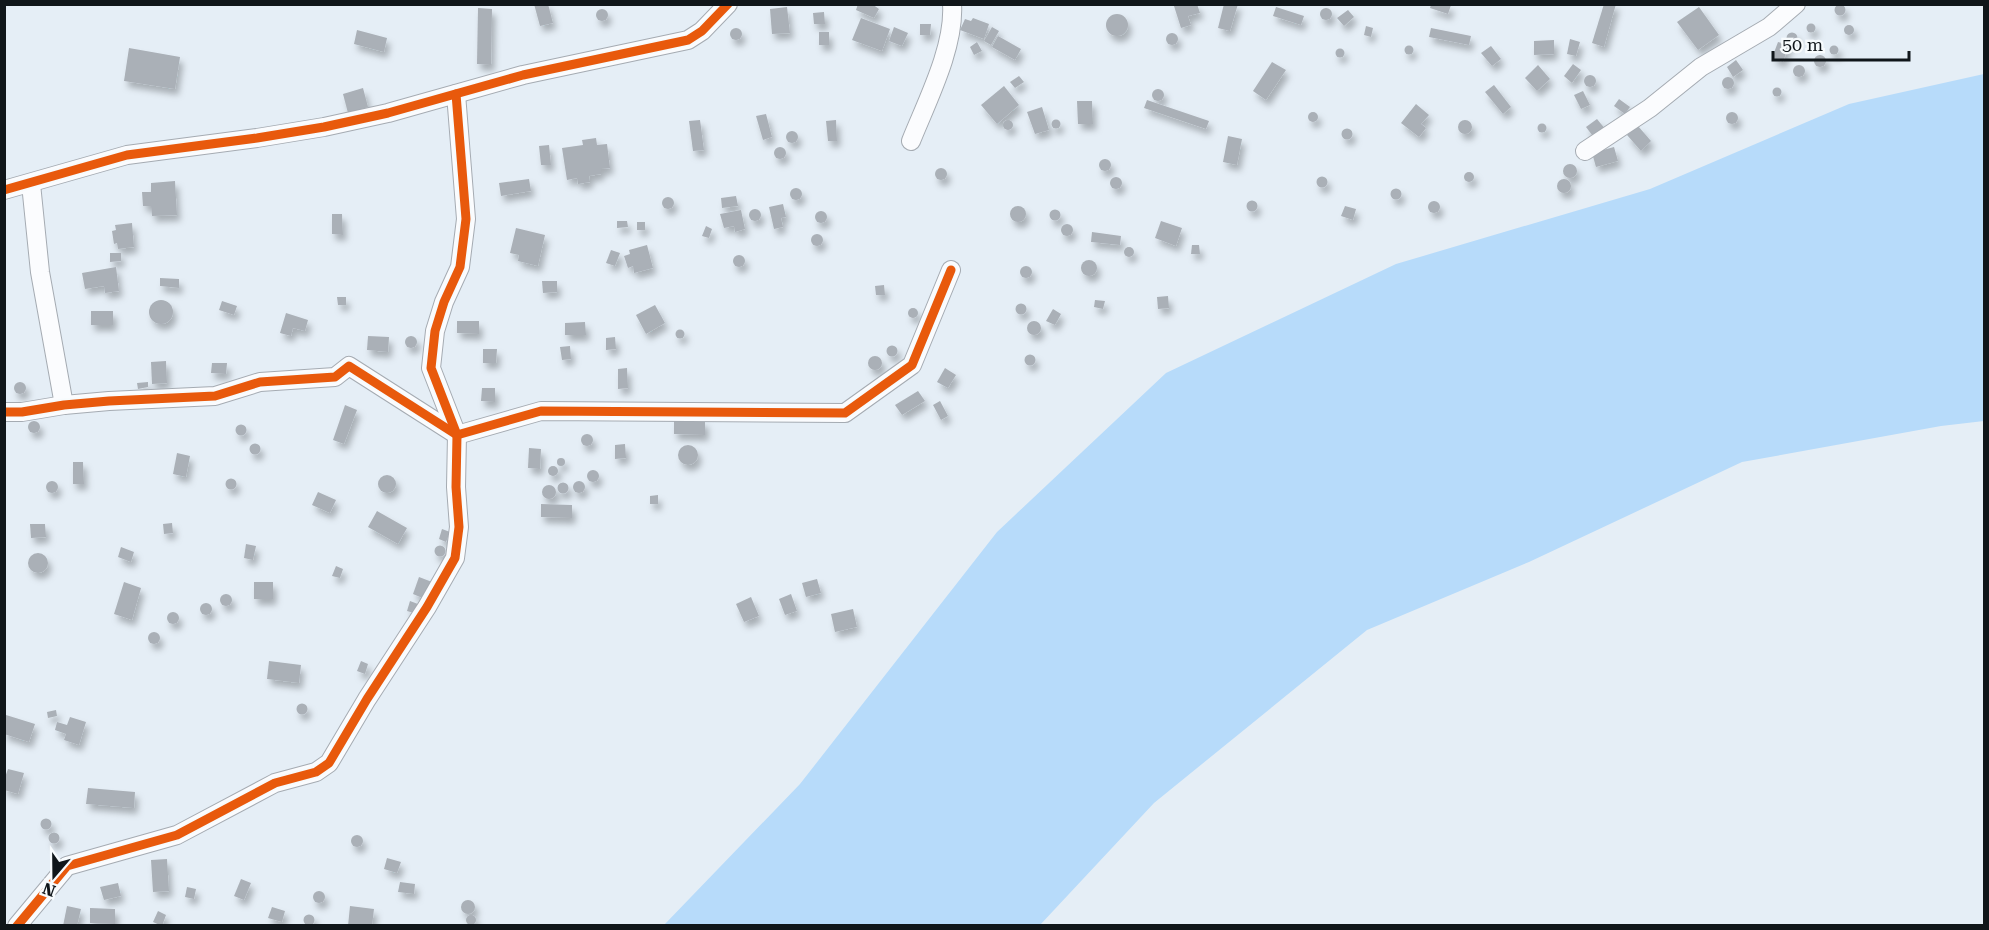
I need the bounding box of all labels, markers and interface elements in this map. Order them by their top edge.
scale bar [1773,24,1910,62]
text: 50 m [1782,34,1823,55]
north arrow [24,846,84,906]
text: N [40,879,58,901]

